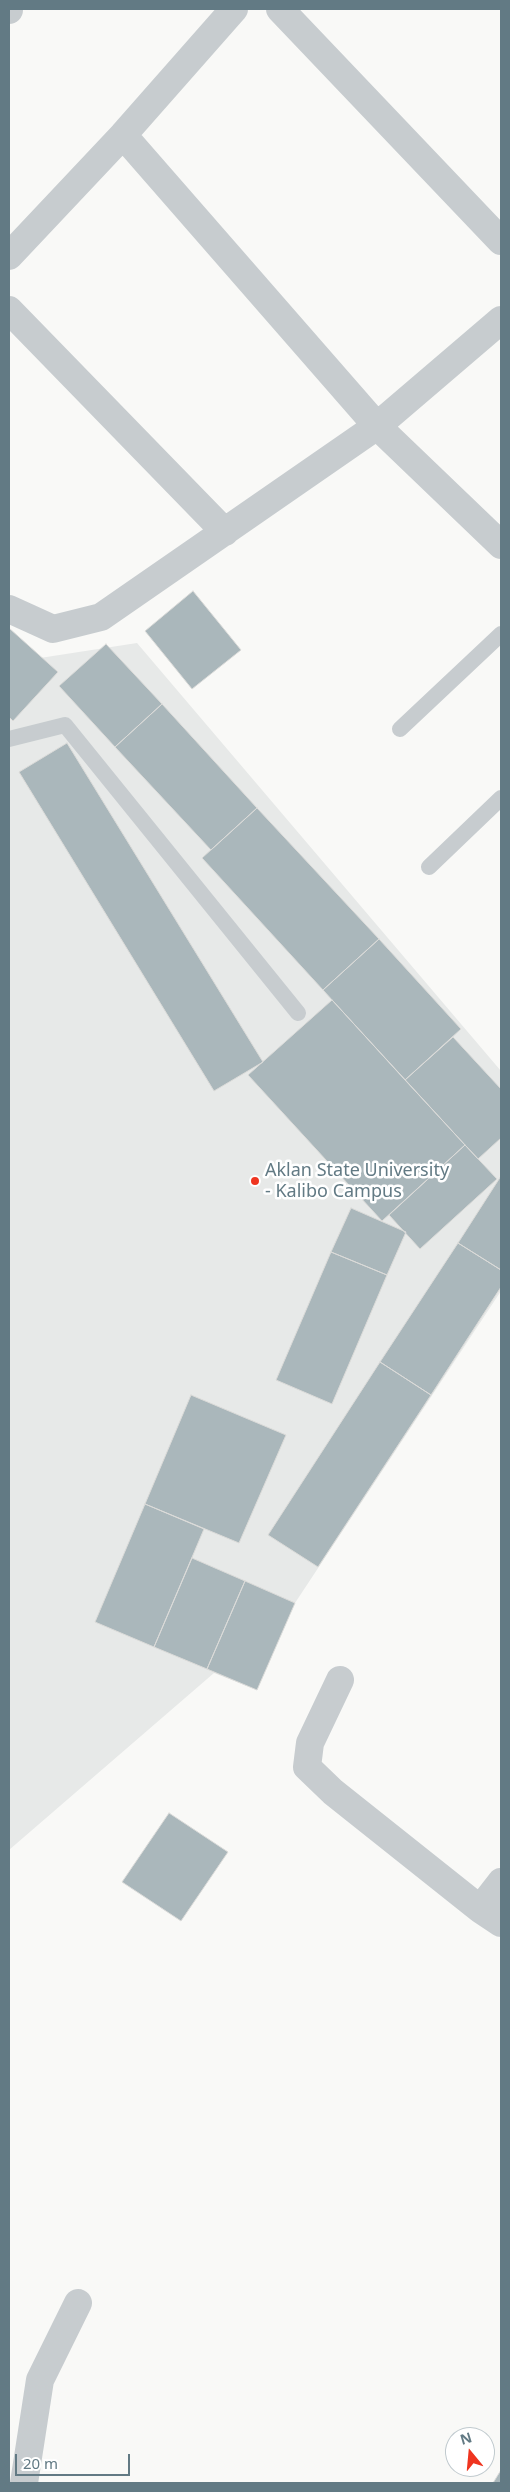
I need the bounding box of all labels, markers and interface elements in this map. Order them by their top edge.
place label: Aklan State University - Kalibo Campus [265,1160,449,1202]
marker: Aklan State University - Kalibo Campus [249,1175,261,1187]
north arrow [445,2427,495,2477]
text: N [458,2427,474,2449]
scale bar [18,2444,132,2476]
text: 20 m [23,2453,58,2473]

